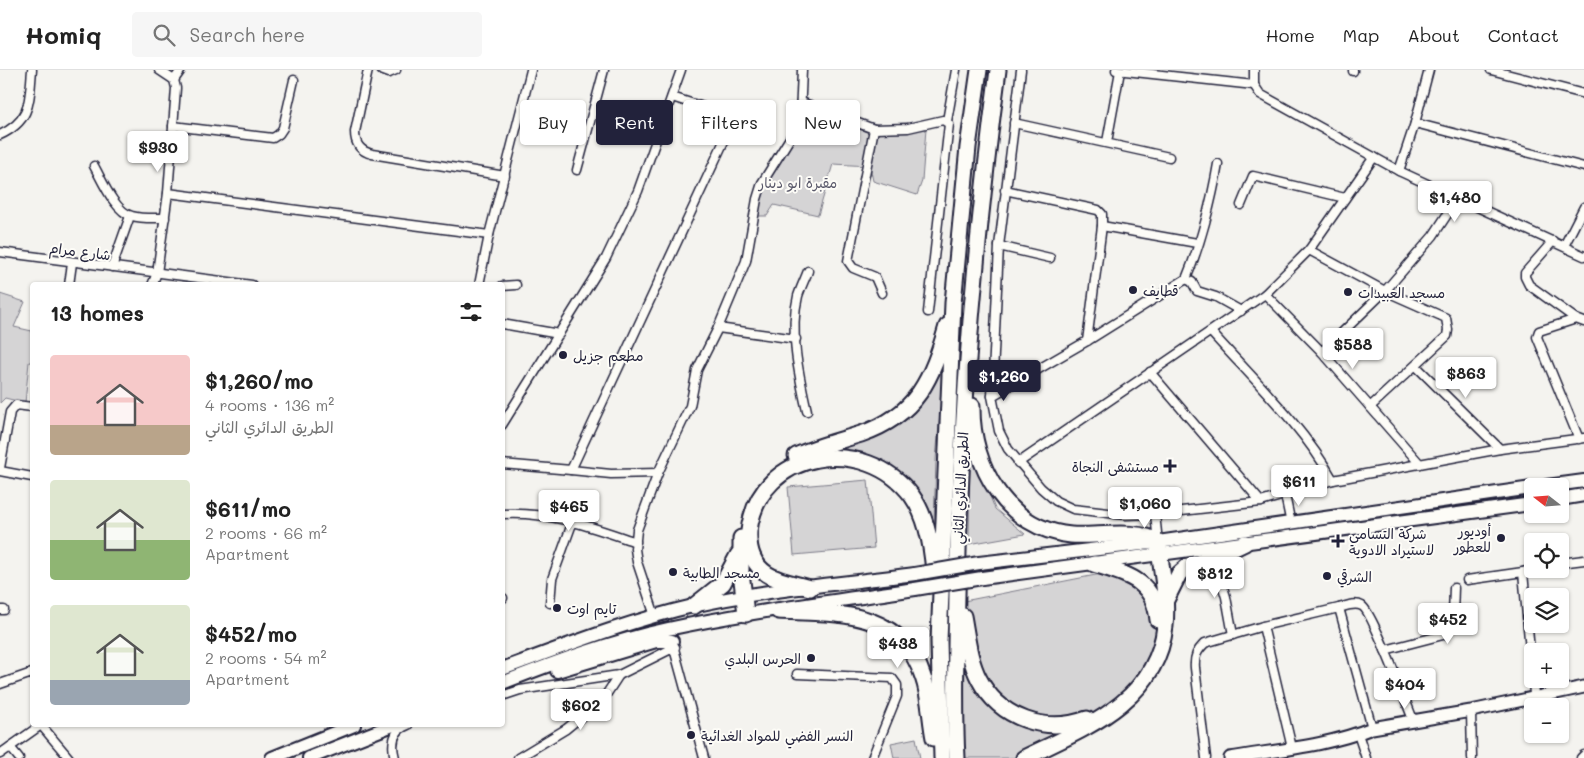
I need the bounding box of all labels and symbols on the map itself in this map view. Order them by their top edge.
pin: $930 [128,131,188,173]
park label: مقبرة ابو دينار [758,173,837,192]
pin: $1,480 [1414,180,1496,223]
street label: شارع مرام [48,238,112,266]
place label: قطايف [1143,281,1179,300]
place label: مسجد العبيدات [1358,283,1445,302]
marker: قطايف [1127,284,1139,296]
marker: مسجد العبيدات [1342,286,1354,298]
pin: $588 [1323,328,1383,370]
place label: مطعم جزيل [573,346,643,367]
marker: مطعم جزيل [557,349,569,361]
pin: $863 [1436,356,1496,399]
pin: $1,260 [963,360,1045,402]
street label: الطريق الدائري الثاني [948,431,976,545]
place label: مستشفى النجاة [1072,457,1159,476]
marker: مستشفى النجاة [1163,459,1177,473]
pin: $611 [1269,464,1329,507]
north arrow [1524,478,1569,522]
pin: $1,060 [1104,486,1186,529]
pin: $465 [539,490,599,532]
place label: أوديور للعطور [1453,521,1492,556]
place label: شركة التسامي لاستيراد الادوية [1349,524,1434,559]
marker: أوديور للعطور [1495,532,1507,544]
marker: شركة التسامي لاستيراد الادوية [1331,534,1345,548]
pin: $812 [1185,556,1245,599]
place label: مسجد الطابية [683,563,760,582]
marker: مسجد الطابية [667,566,679,578]
place label: الشرقي [1337,567,1372,588]
marker: الشرقي [1321,570,1333,582]
place label: تايم اوت [567,599,617,620]
marker: تايم اوت [551,602,563,614]
pin: $452 [1418,602,1478,645]
pin: $438 [868,626,928,669]
place label: الحرس البلدي [724,649,801,670]
marker: الحرس البلدي [805,652,817,664]
pin: $404 [1375,668,1435,710]
pin: $602 [551,688,611,731]
place label: النسر الفضي للمواد الغدائية [701,726,853,749]
marker: النسر الفضي للمواد الغدائية [685,729,697,741]

